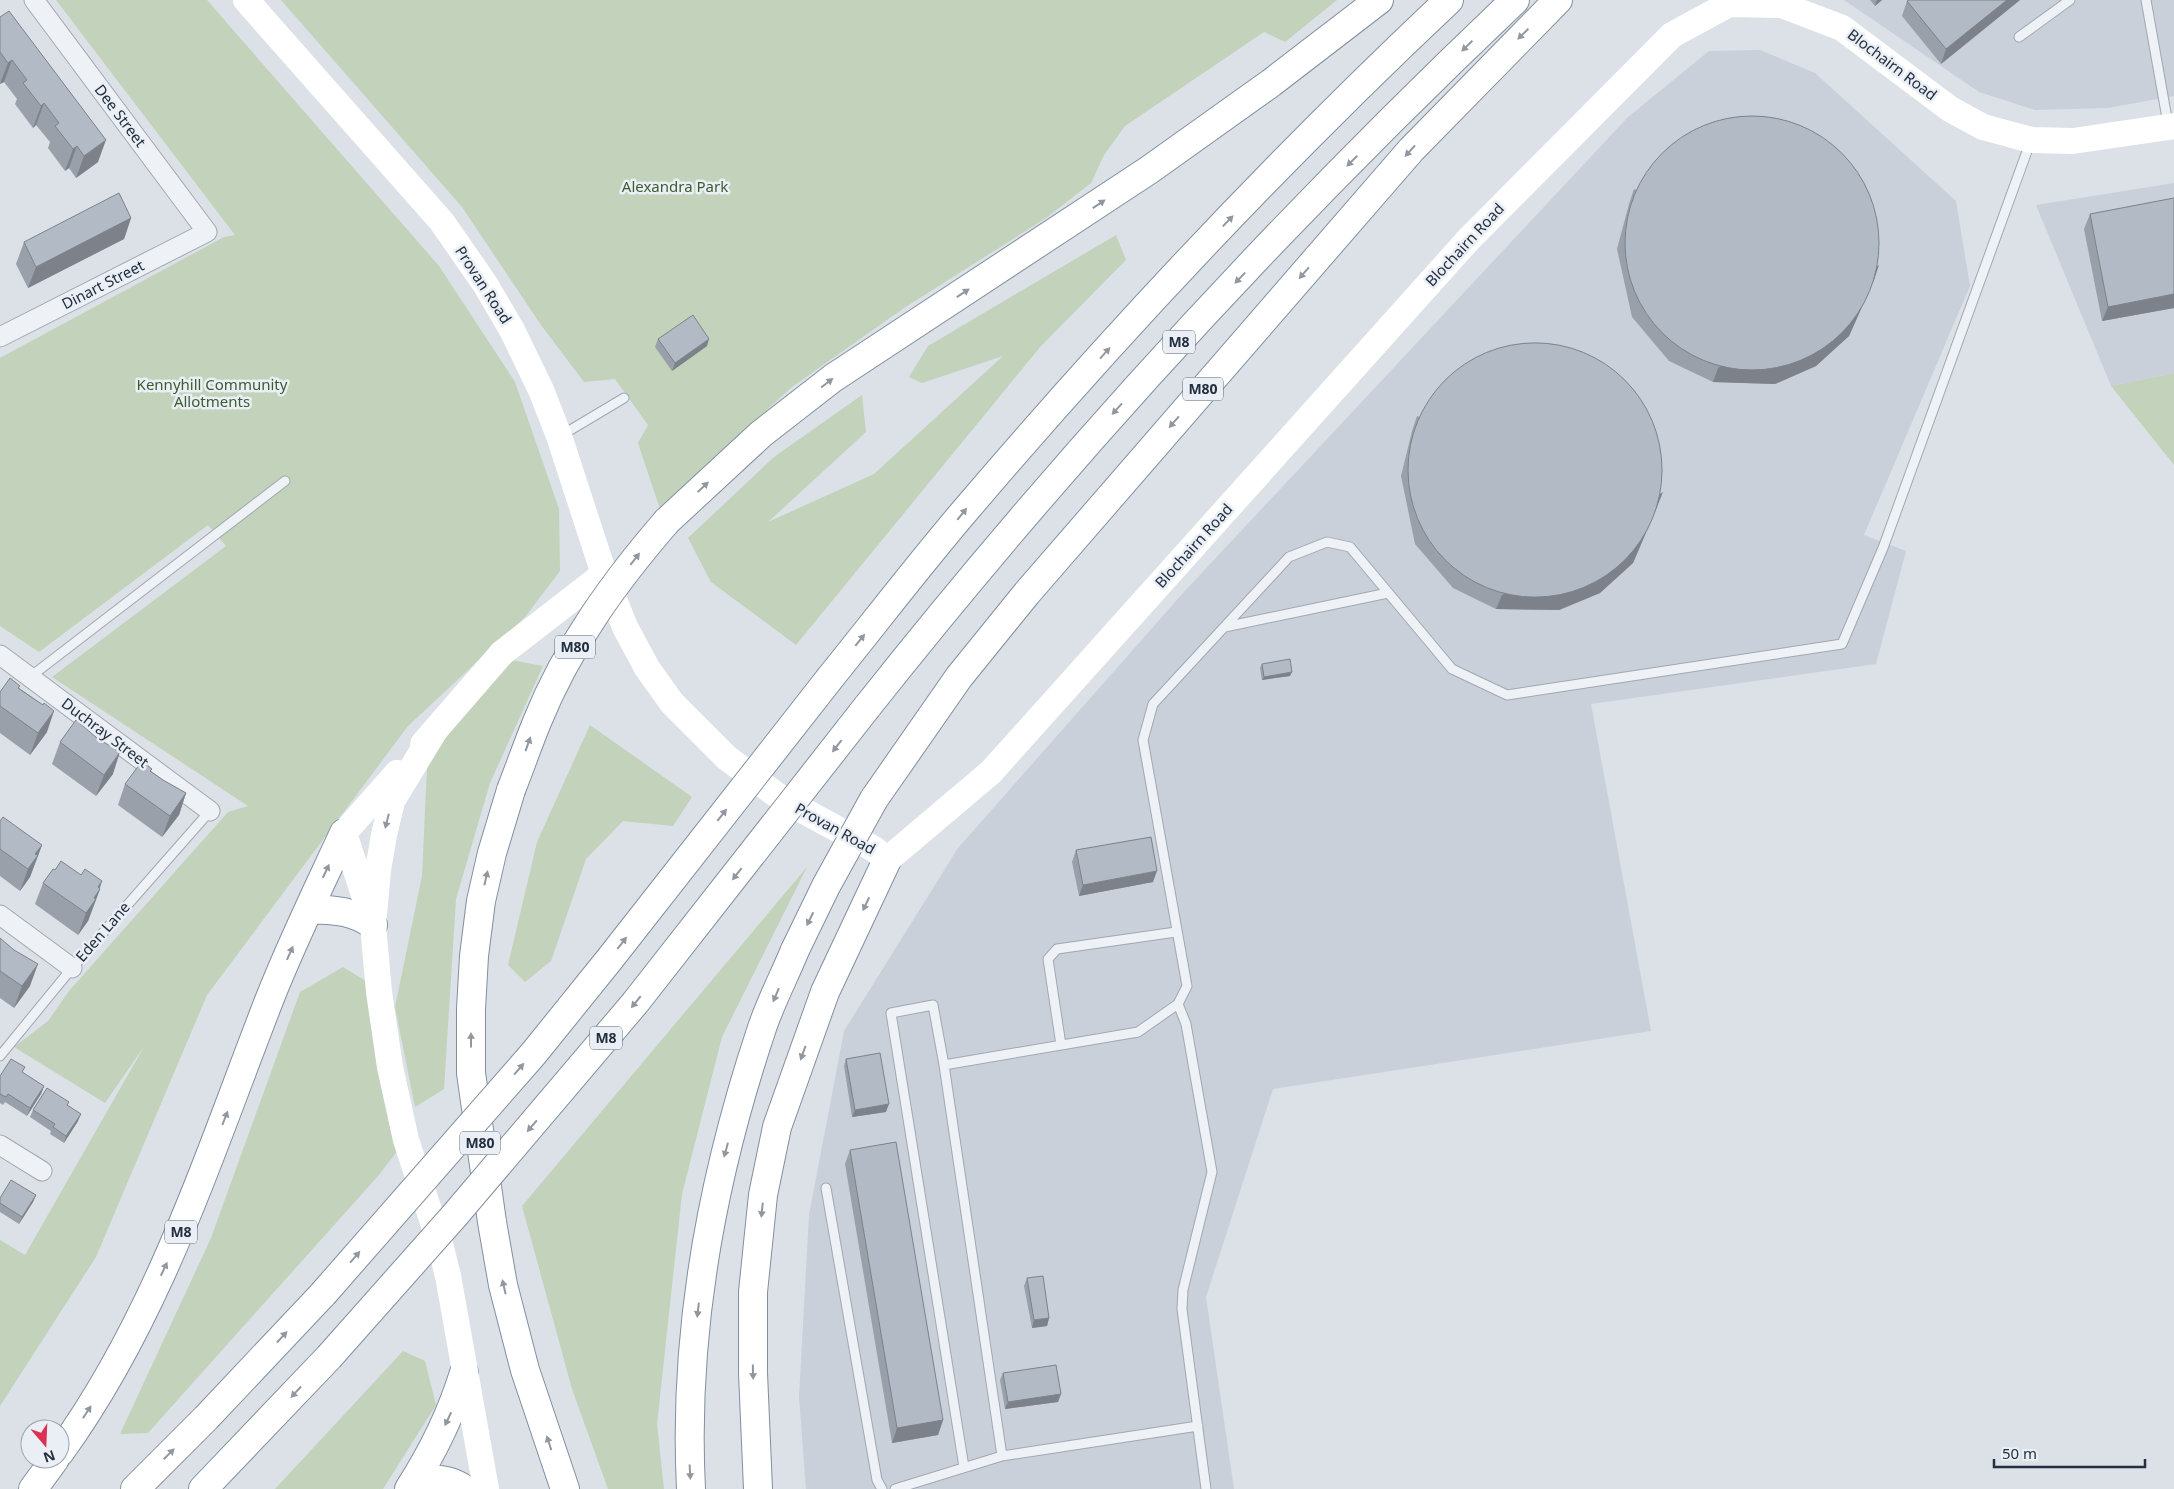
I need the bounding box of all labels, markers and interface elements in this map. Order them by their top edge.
street label: Blochairn Road [1844,24,1941,104]
one-way arrow [1518,28,1530,40]
one-way arrow [1462,40,1474,52]
street label: Dee Street [91,80,151,151]
one-way arrow [1405,144,1416,157]
one-way arrow [1346,154,1358,166]
park label: Alexandra Park [622,176,728,196]
street label: Blochairn Road [1421,198,1508,290]
one-way arrow [1092,199,1105,209]
one-way arrow [1222,216,1234,228]
street label: Provan Road [451,242,516,327]
street label: Dinart Street [58,255,148,313]
one-way arrow [1298,267,1309,280]
one-way arrow [1234,271,1246,283]
one-way arrow [956,288,969,298]
road number: M8 [1163,331,1195,354]
one-way arrow [1099,348,1111,360]
park label: Kennyhill Community Allotments [137,374,288,411]
one-way arrow [820,378,834,388]
road number: M80 [1183,378,1223,400]
one-way arrow [1111,403,1123,415]
one-way arrow [1169,416,1180,429]
one-way arrow [696,481,708,493]
street label: Blochairn Road [1150,499,1236,592]
one-way arrow [957,508,968,521]
one-way arrow [629,553,640,566]
one-way arrow [855,634,866,647]
road number: M80 [555,636,595,659]
street label: Duchray Street [58,693,154,772]
one-way arrow [525,737,532,752]
one-way arrow [832,739,842,753]
street label: Provan Road [792,798,879,858]
one-way arrow [717,809,728,822]
one-way arrow [383,814,391,829]
one-way arrow [323,864,331,878]
one-way arrow [731,867,742,880]
one-way arrow [482,871,490,886]
street label: Eden Lane [71,897,134,966]
one-way arrow [862,897,870,911]
one-way arrow [806,912,814,926]
one-way arrow [617,937,628,950]
one-way arrow [286,946,294,960]
one-way arrow [771,988,779,1002]
one-way arrow [631,995,642,1008]
road number: M8 [590,1026,622,1050]
one-way arrow [467,1031,475,1047]
one-way arrow [799,1046,807,1061]
one-way arrow [514,1063,525,1076]
one-way arrow [222,1111,229,1126]
one-way arrow [526,1119,537,1132]
road number: M80 [460,1132,500,1154]
one-way arrow [722,1142,730,1157]
one-way arrow [758,1202,766,1218]
road number: M8 [165,1220,197,1244]
one-way arrow [349,1252,361,1264]
one-way arrow [161,1262,169,1276]
one-way arrow [500,1280,508,1295]
one-way arrow [694,1302,702,1318]
one-way arrow [276,1332,288,1344]
one-way arrow [749,1364,757,1380]
one-way arrow [290,1386,302,1398]
one-way arrow [82,1405,92,1418]
one-way arrow [444,1412,452,1426]
north arrow [20,1419,70,1469]
one-way arrow [545,1435,553,1450]
scale bar [1994,1436,2145,1468]
text: 50 m [2002,1443,2037,1463]
text: N [41,1446,58,1468]
one-way arrow [163,1449,175,1461]
one-way arrow [686,1464,694,1480]

